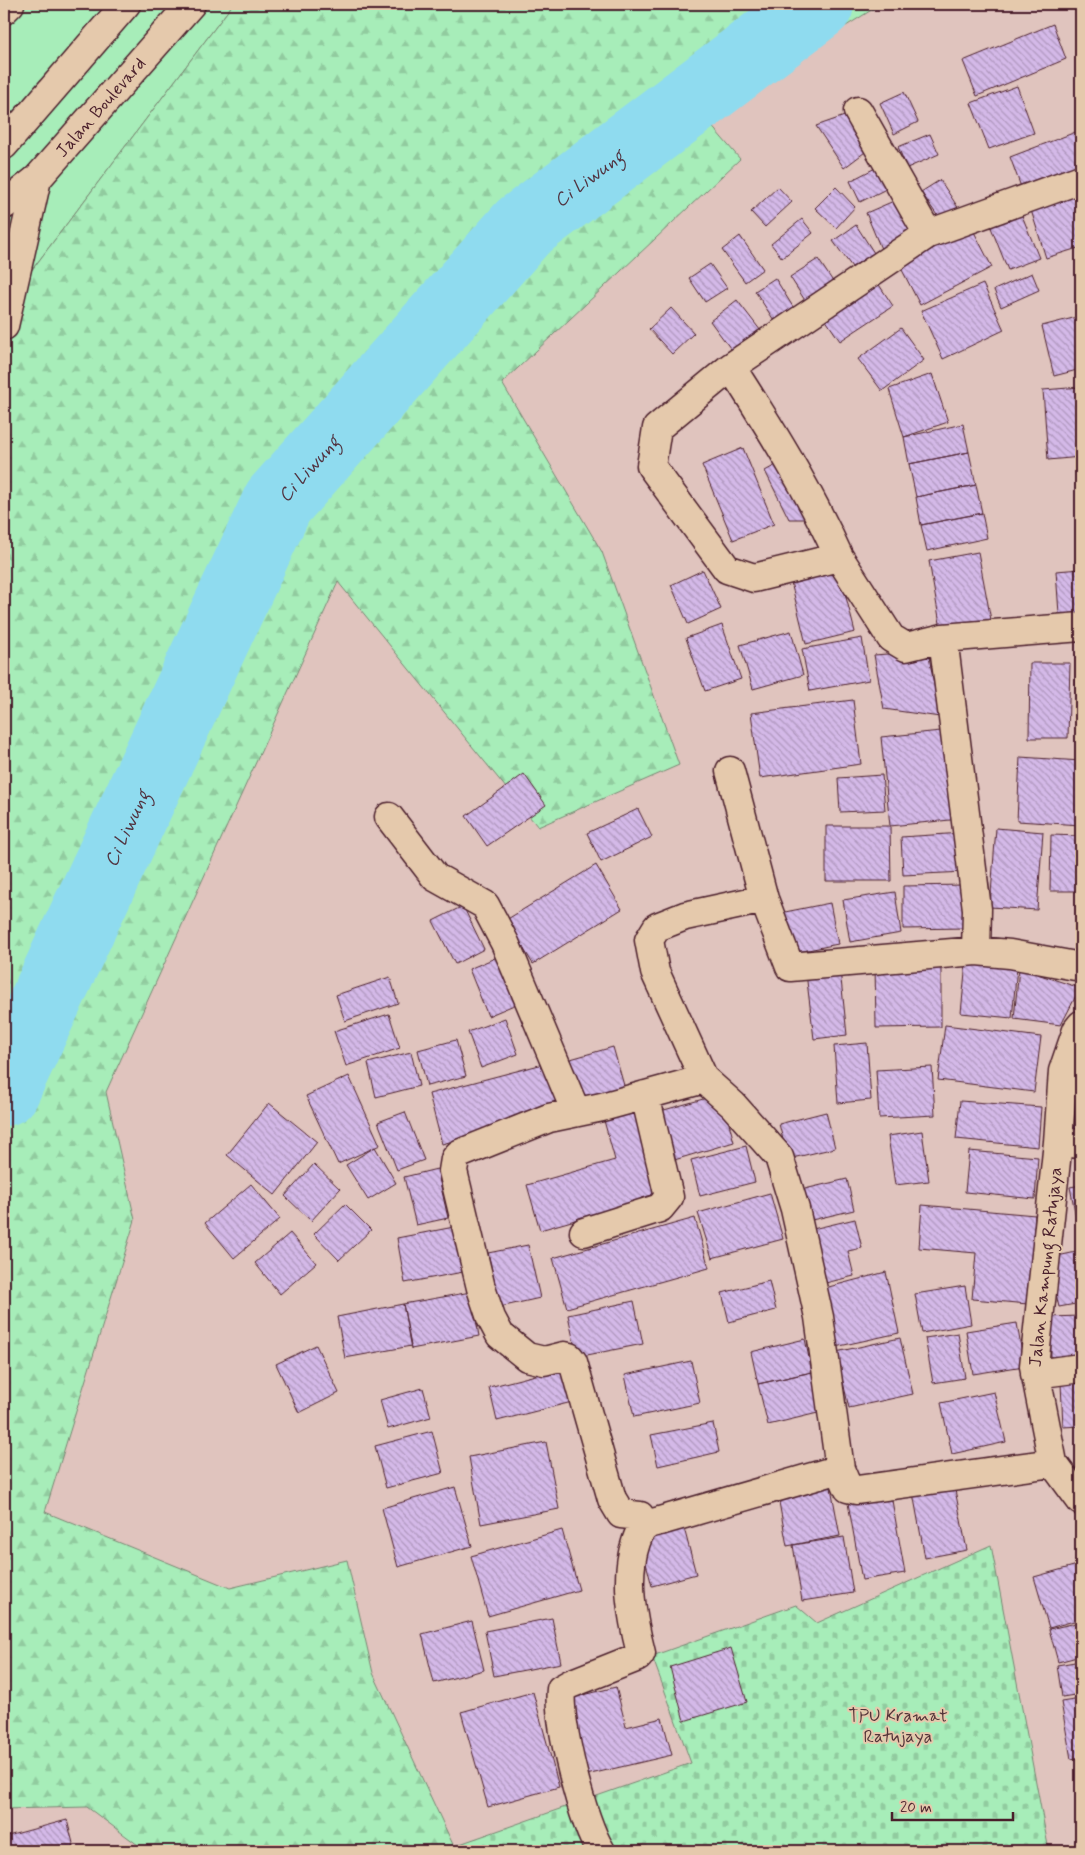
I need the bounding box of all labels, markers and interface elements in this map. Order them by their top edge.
street label: Jalan Boulevard [51,52,152,163]
water label: Ci Liwung [549,143,632,213]
water label: Ci Liwung [273,429,349,508]
water label: Ci Liwung [99,785,159,871]
street label: Jalan Kampung Ratujaya [1024,1166,1070,1369]
park label: TPU Kramat Ratujaya [848,1704,948,1749]
scale bar [892,1790,1014,1822]
text: 20 m [900,1798,932,1818]

